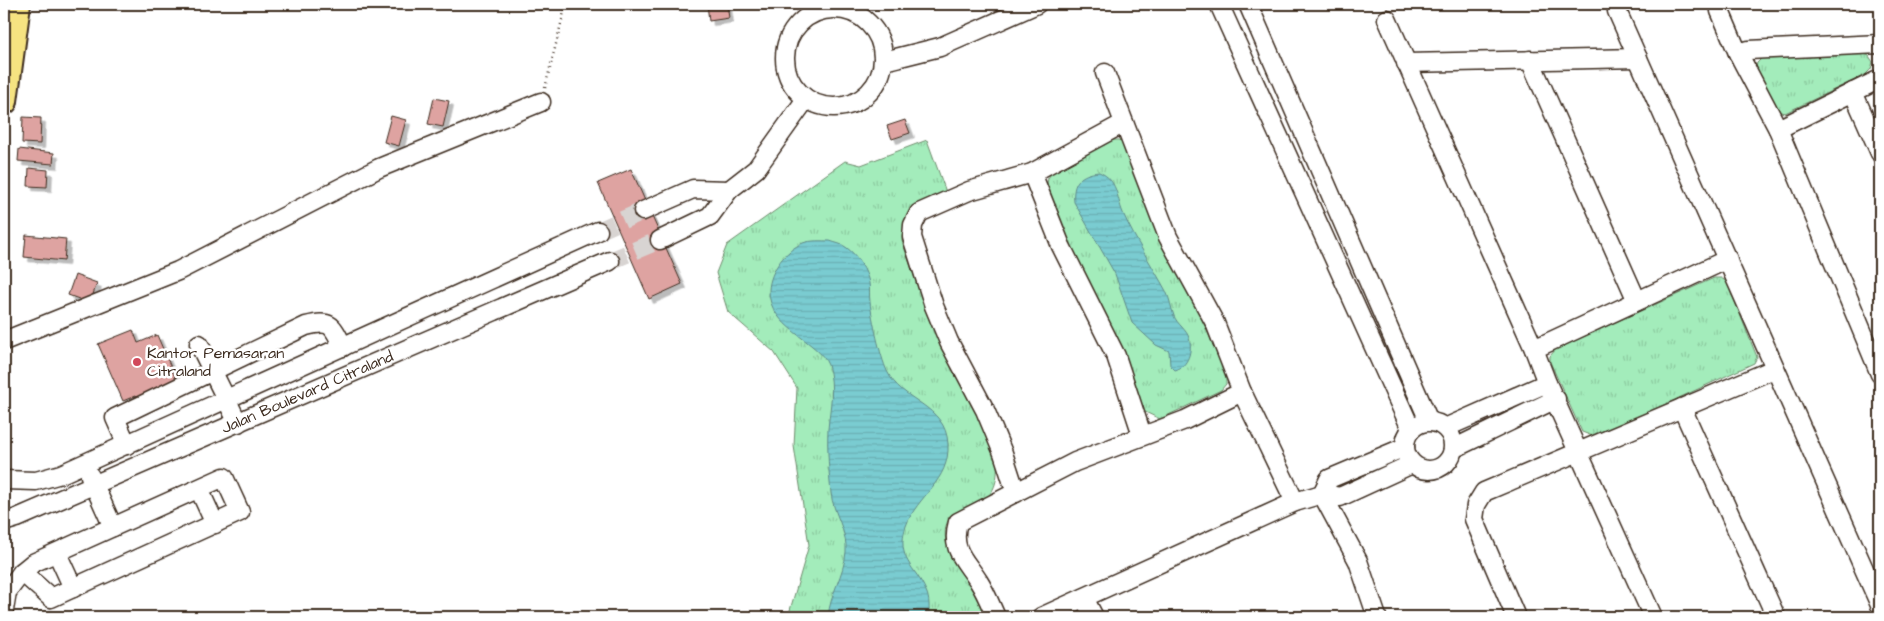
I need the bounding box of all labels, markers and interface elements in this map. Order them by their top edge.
place label: Kantor Pemasaran Citraland [147,342,284,382]
street label: Jalan Boulevard Citraland [218,345,397,439]
marker: Kantor Pemasaran Citraland [131,356,143,368]

